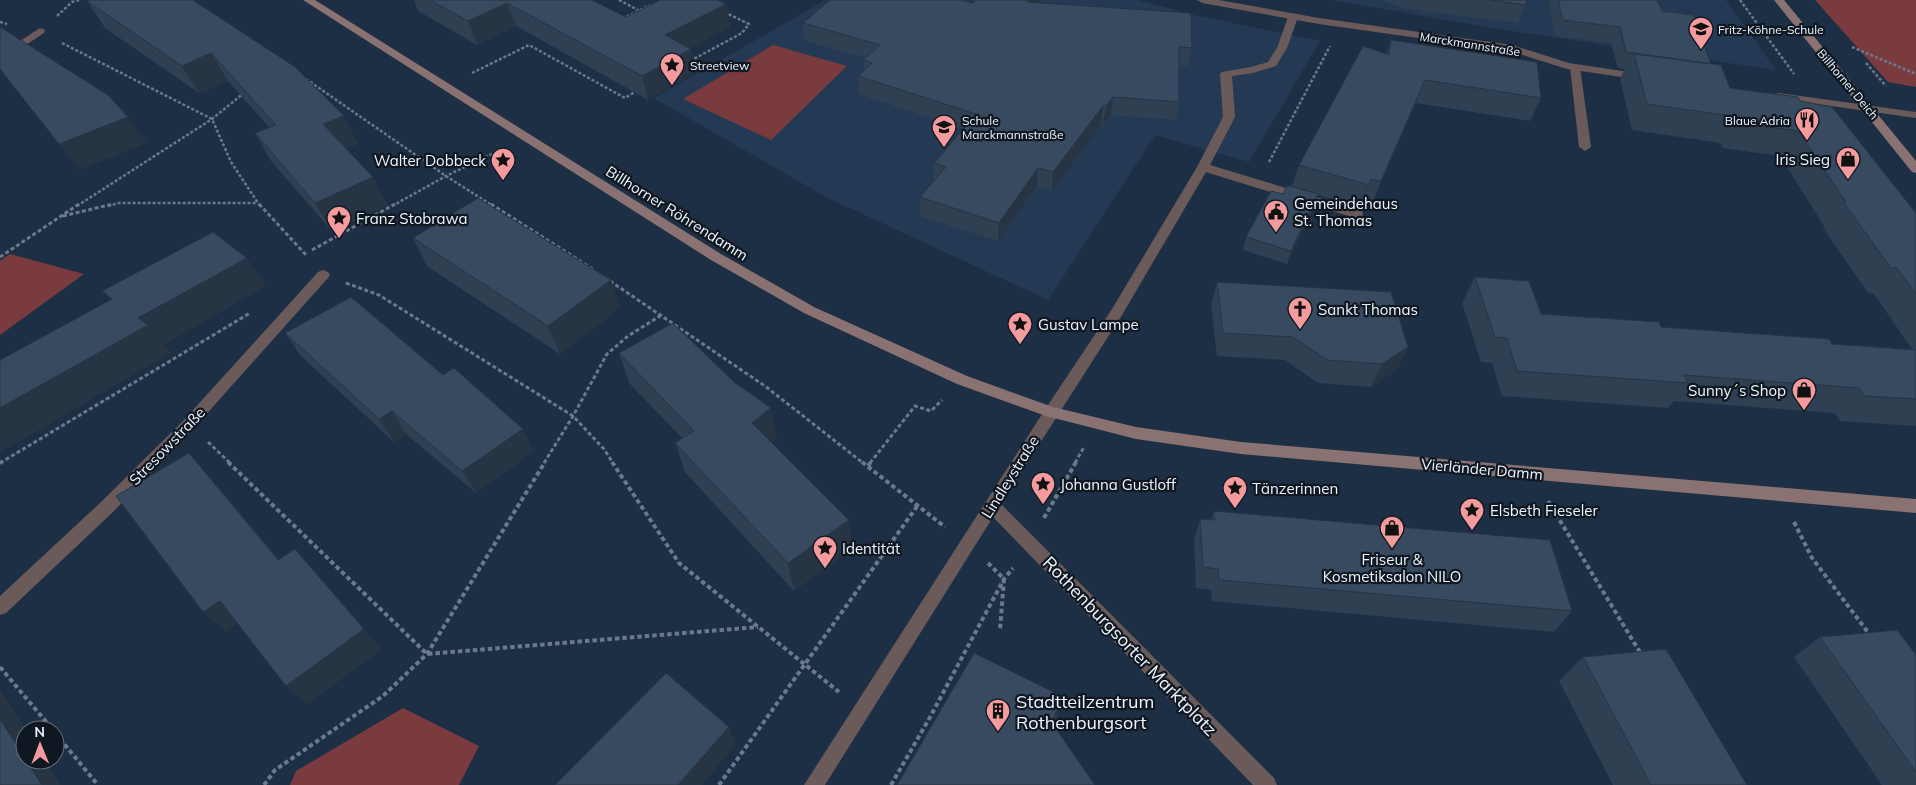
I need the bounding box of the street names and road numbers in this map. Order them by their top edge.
street label: Marckmannstraße [1419,29,1521,59]
street label: Billhorner Deich [1814,46,1882,122]
street label: Billhorner Röhrendamm [602,161,752,265]
street label: Stresowstraße [125,403,209,489]
street label: Lindleystraße [977,432,1043,522]
street label: Vierländer Damm [1420,454,1544,484]
street label: Rothenburgsorter Marktplatz [1038,551,1222,741]

